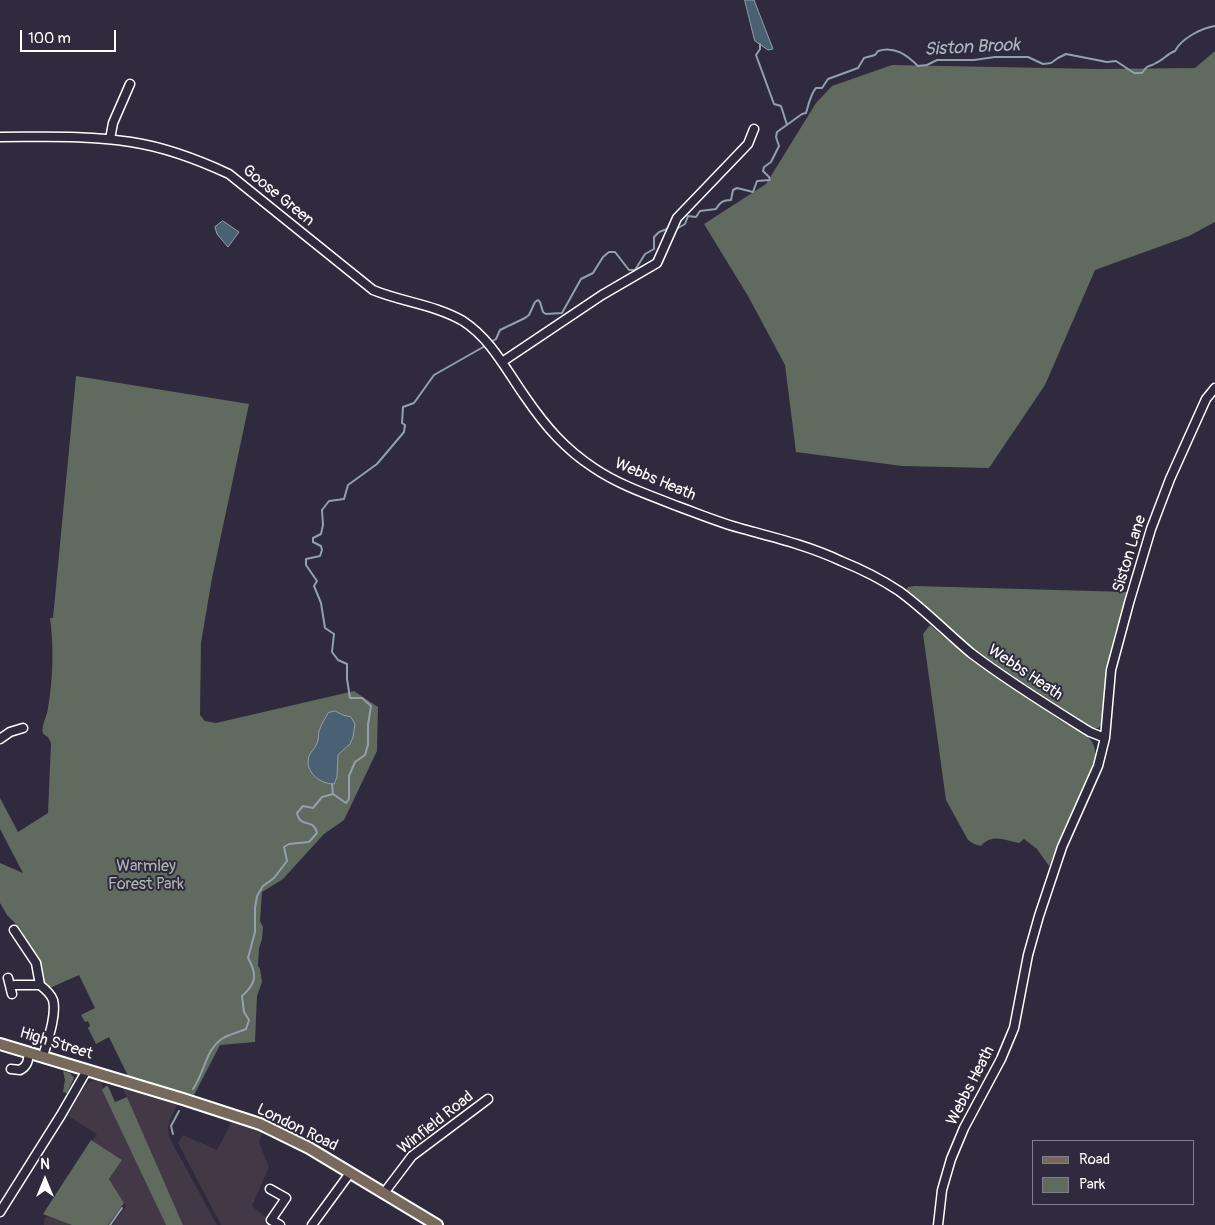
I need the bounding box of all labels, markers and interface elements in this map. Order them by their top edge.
scale bar [22,20,119,52]
text: 100 m [28,29,71,48]
water label: Siston Brook [924,35,1020,61]
street label: Goose Green [238,161,318,231]
street label: Webbs Heath [612,454,698,506]
street label: Siston Lane [1109,513,1151,595]
street label: Webbs Heath [984,641,1066,705]
park label: Warmley Forest Park [108,857,184,895]
street label: High Street [17,1024,95,1064]
street label: Webbs Heath [943,1043,999,1129]
street label: Winfield Road [394,1087,478,1159]
street label: London Road [253,1100,341,1156]
legend [1032,1140,1195,1205]
text: Road [1079,1150,1110,1169]
north arrow [20,1155,70,1205]
text: N [40,1156,50,1173]
text: Park [1079,1175,1105,1194]

